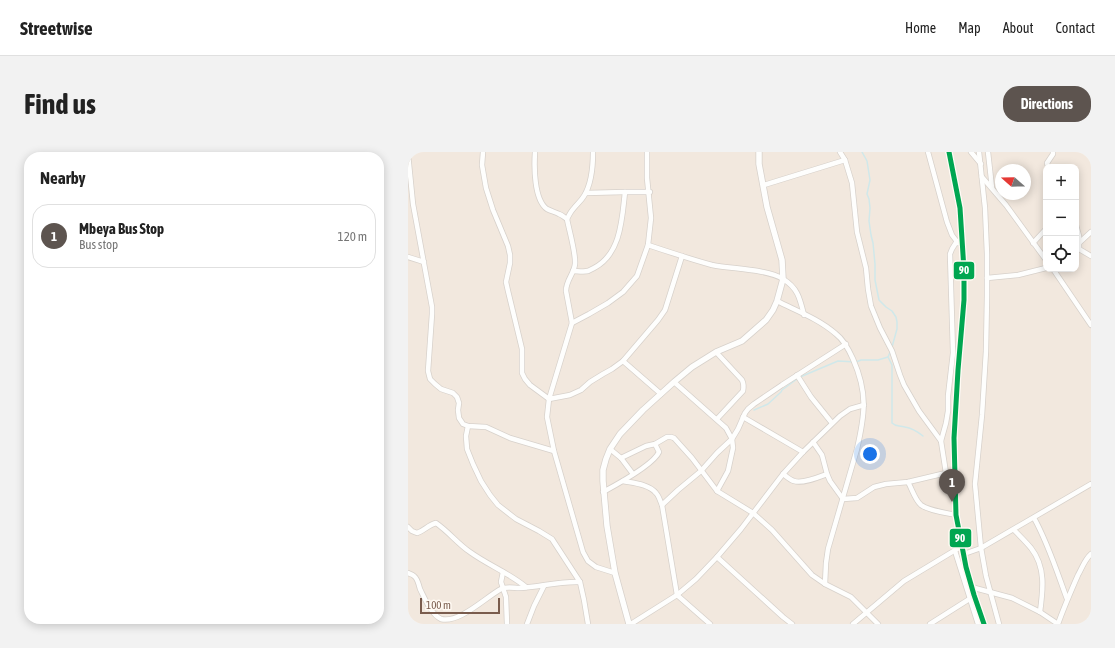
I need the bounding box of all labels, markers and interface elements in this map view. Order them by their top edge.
text: Streetwise [20,17,93,39]
text: Home [905,20,936,36]
text: Map [958,20,981,36]
text: About [1003,20,1034,36]
text: Contact [1056,20,1095,36]
button: Directions [1003,86,1091,122]
text: Find us [24,88,96,120]
north arrow [995,164,1031,200]
map controls [1043,164,1079,272]
button: + [1043,164,1079,200]
text: Nearby [40,168,86,188]
button: − [1043,200,1079,236]
text: Mbeya Bus Stop [79,220,164,237]
text: 1 [51,229,57,244]
text: 120 m [338,229,367,244]
button: locate [1043,236,1079,272]
text: Bus stop [79,237,118,252]
line badge: 90 [953,261,975,280]
text: 90 [959,264,969,276]
your location [860,444,880,464]
pin: 1 [939,469,965,502]
line badge: 90 [949,528,972,548]
text: 90 [955,532,965,544]
scale bar [420,596,500,615]
text: 100 m [426,599,451,611]

